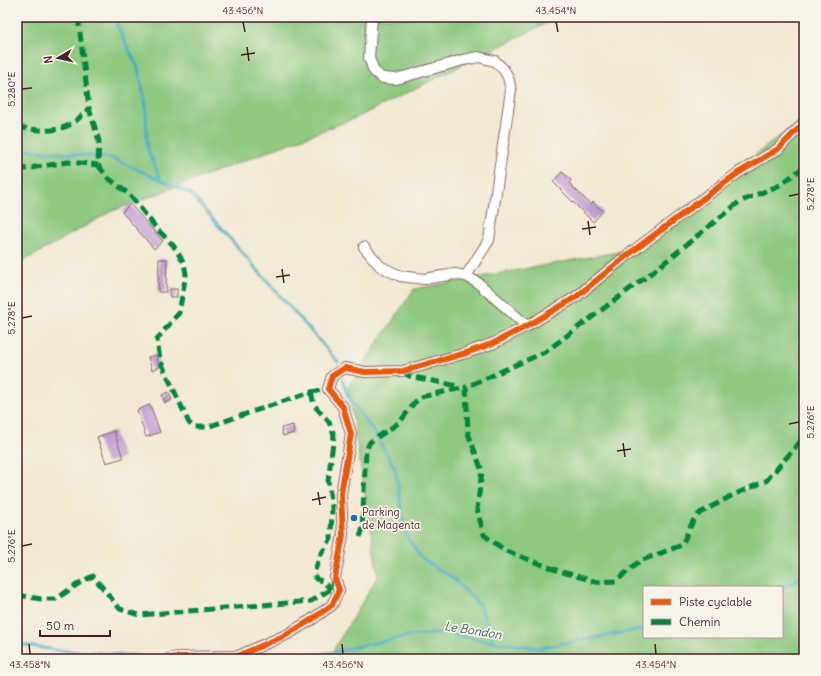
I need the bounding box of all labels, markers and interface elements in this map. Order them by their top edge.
text: 43.456°N [223,4,263,17]
text: 43.454°N [536,4,576,17]
north arrow [38,38,78,78]
text: N [41,55,56,64]
text: 5.280°E [5,71,18,106]
text: 5.278°E [804,177,817,211]
text: 5.278°E [5,301,18,335]
text: 5.276°E [804,405,817,439]
place label: Parking de Magenta [362,505,420,532]
marker: Parking de Magenta [349,513,359,523]
text: 5.276°E [5,529,18,563]
legend [643,586,783,638]
text: Piste cyclable [679,594,752,609]
scale bar [40,612,110,638]
text: Chemin [679,614,721,629]
text: 50 m [46,618,75,633]
water label: Le Bondon [443,618,504,642]
text: 43.458°N [10,658,50,671]
text: 43.456°N [323,658,363,671]
text: 43.454°N [636,658,676,671]

